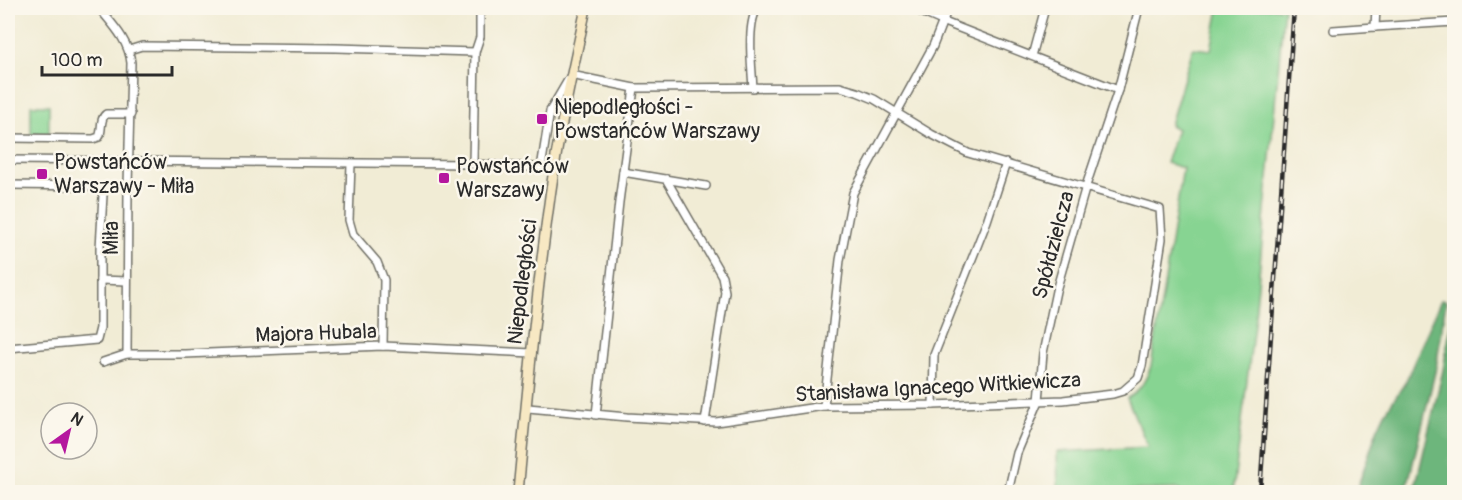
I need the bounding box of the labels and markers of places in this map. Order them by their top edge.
place label: Niepodległości - Powstańców Warszawy [554,94,760,145]
marker: Niepodległości - Powstańców Warszawy [535,112,549,126]
place label: Powstańców Warszawy - Miła [54,149,194,200]
place label: Powstańców Warszawy [456,153,569,204]
marker: Powstańców Warszawy - Miła [35,167,49,181]
marker: Powstańców Warszawy [437,171,451,185]

